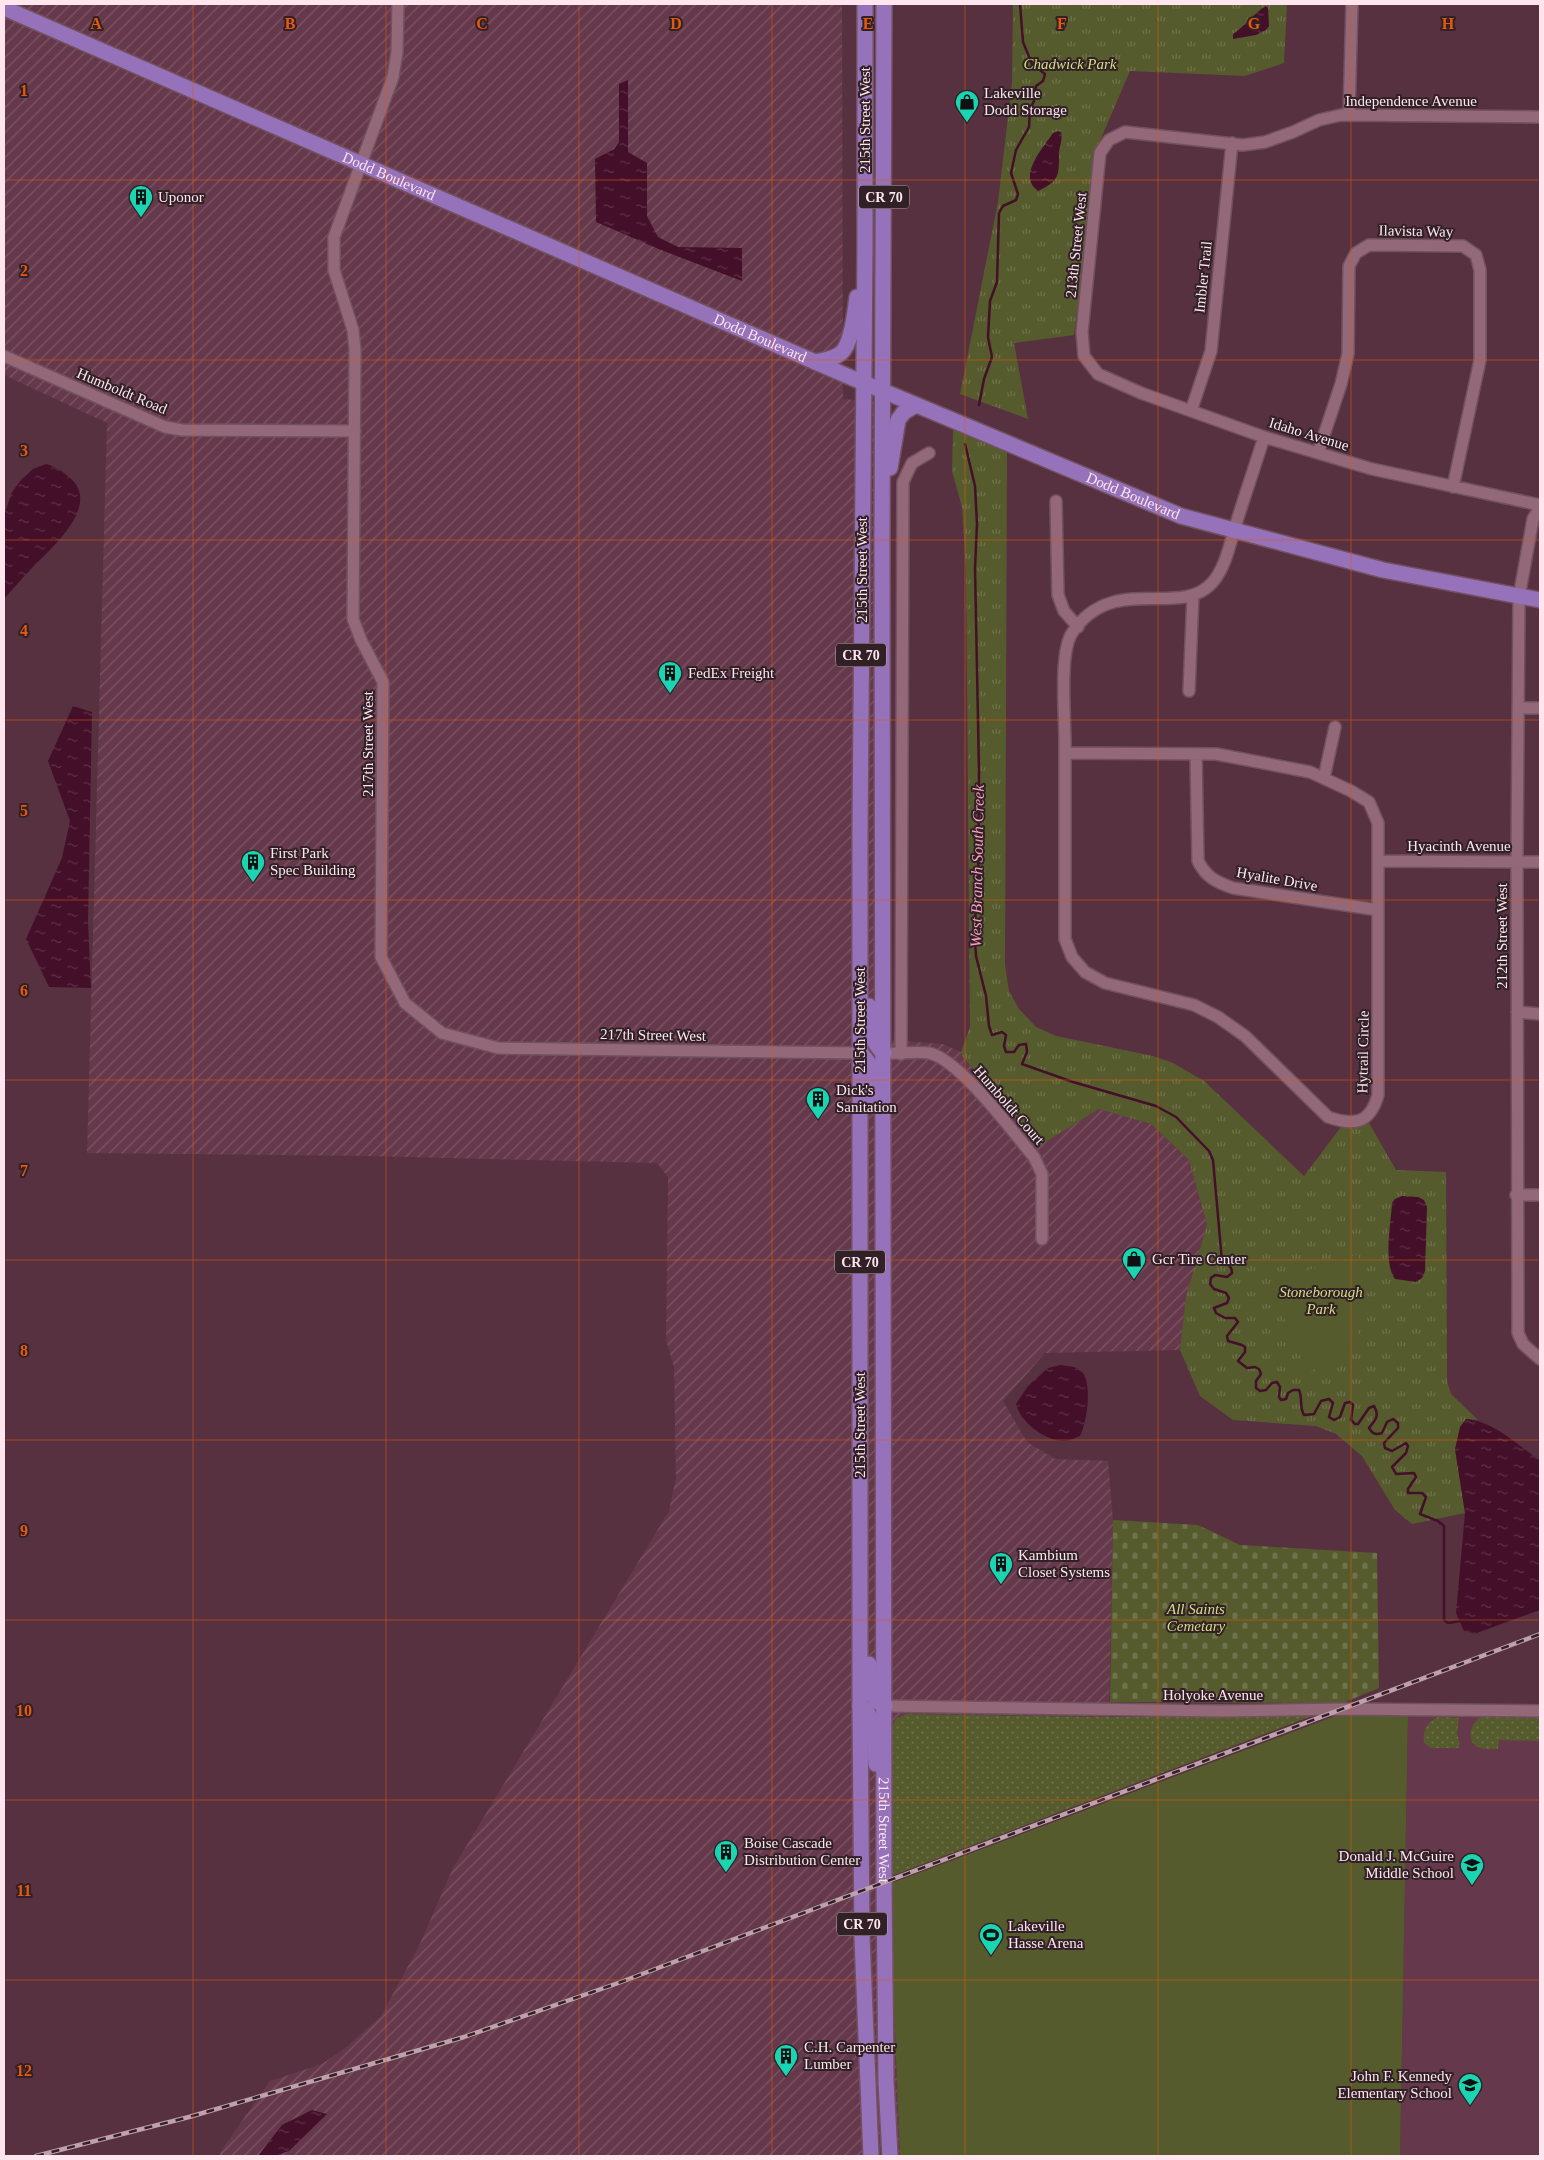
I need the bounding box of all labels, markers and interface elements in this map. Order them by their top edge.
text: A [90,15,102,32]
text: B [285,15,296,32]
text: C [476,15,488,32]
text: D [670,15,682,32]
text: E [863,15,873,32]
text: F [1057,15,1067,32]
text: G [1248,15,1261,32]
text: H [1442,15,1455,32]
park label: Chadwick Park [1024,56,1117,72]
street label: 215th Street West [857,66,873,173]
text: 1 [20,82,28,99]
place label: Lakeville Dodd Storage [984,85,1067,118]
shop icon: Lakeville Dodd Storage [954,89,980,123]
street label: Independence Avenue [1345,93,1477,109]
street label: Dodd Boulevard [340,149,438,203]
building icon: Uponor [128,184,154,218]
road number: CR 70 [859,186,909,208]
place label: Uponor [158,189,204,205]
street label: 213th Street West [1063,191,1090,299]
street label: Ilavista Way [1378,222,1454,240]
street label: Imbler Trail [1191,240,1215,314]
text: 2 [20,262,28,279]
street label: Dodd Boulevard [711,311,809,365]
street label: Humboldt Road [75,365,170,417]
street label: Idaho Avenue [1267,414,1351,454]
text: 3 [20,442,28,459]
street label: Dodd Boulevard [1084,469,1183,523]
street label: 215th Street West [854,516,870,623]
text: 4 [20,622,28,639]
road number: CR 70 [836,644,886,666]
building icon: FedEx Freight [657,660,683,694]
place label: FedEx Freight [688,665,775,681]
street label: 217th Street West [360,690,376,797]
water label: West Branch South Creek [967,784,987,948]
text: 5 [20,802,28,819]
street label: Hyacinth Avenue [1407,838,1511,854]
place label: First Park Spec Building [270,845,356,878]
building icon: First Park Spec Building [240,849,266,883]
street label: Hyalite Drive [1235,864,1319,894]
street label: 212th Street West [1494,882,1510,989]
street label: 215th Street West [852,966,868,1073]
text: 6 [20,982,28,999]
street label: Hytrail Circle [1354,1010,1372,1094]
street label: 217th Street West [600,1026,707,1044]
street label: Humboldt Court [971,1062,1048,1148]
place label: Dick's Sanitation [836,1082,897,1115]
building icon: Dick's Sanitation [805,1086,831,1120]
text: 7 [20,1162,28,1179]
shop icon: Gcr Tire Center [1121,1246,1147,1280]
road number: CR 70 [835,1250,885,1274]
place label: Gcr Tire Center [1152,1251,1246,1267]
park label: Stoneborough Park [1279,1284,1363,1317]
text: 8 [20,1342,28,1359]
street label: 215th Street West [852,1371,868,1478]
text: 9 [20,1522,28,1539]
place label: Kambium Closet Systems [1018,1547,1110,1580]
building icon: Kambium Closet Systems [988,1551,1014,1585]
park label: All Saints Cemetary [1166,1601,1225,1634]
street label: Holyoke Avenue [1163,1687,1263,1703]
text: 10 [16,1702,32,1719]
street label: 215th Street West [876,1777,892,1884]
place label: Boise Cascade Distribution Center [744,1835,860,1868]
building icon: Boise Cascade Distribution Center [713,1839,739,1873]
place label: Donald J. McGuire Middle School [1339,1848,1454,1881]
school or university icon: Donald J. McGuire Middle School [1459,1852,1485,1886]
text: 11 [16,1882,32,1899]
road number: CR 70 [837,1912,887,1936]
place label: Lakeville Hasse Arena [1008,1918,1084,1951]
sports icon: Lakeville Hasse Arena [978,1922,1004,1956]
place label: C.H. Carpenter Lumber [804,2039,895,2072]
building icon: C.H. Carpenter Lumber [773,2043,799,2077]
text: 12 [16,2062,32,2079]
place label: John F. Kennedy Elementary School [1337,2068,1452,2101]
school or university icon: John F. Kennedy Elementary School [1457,2072,1483,2106]

